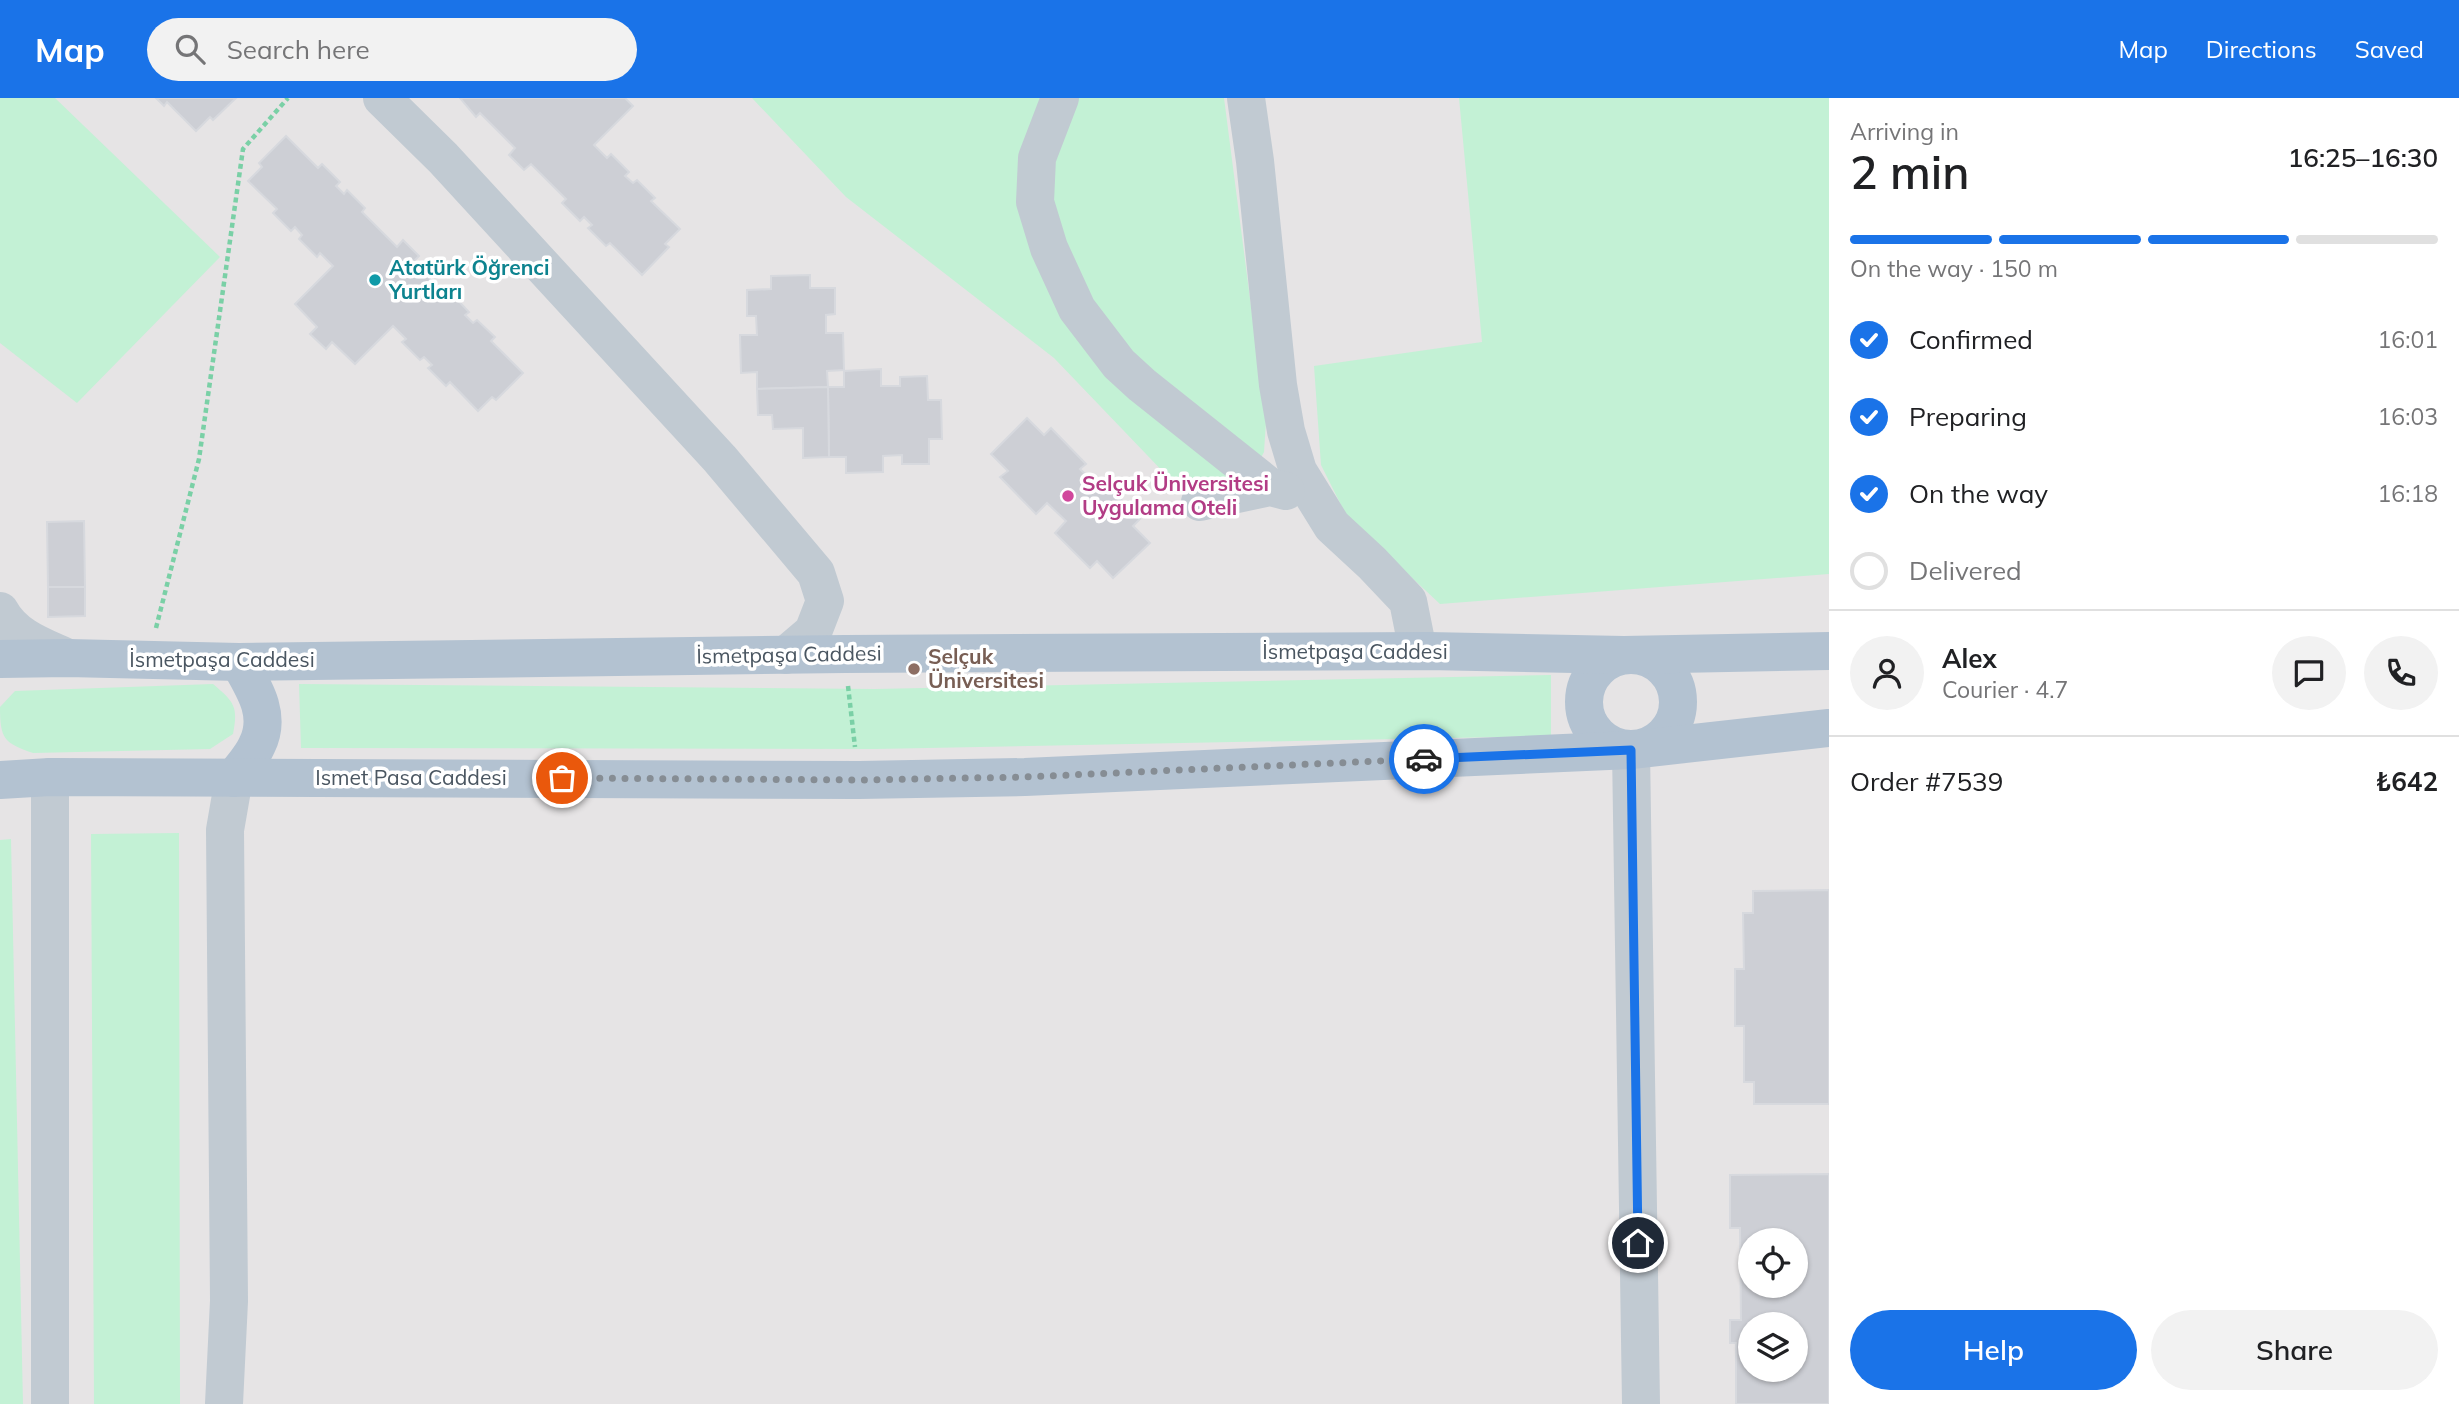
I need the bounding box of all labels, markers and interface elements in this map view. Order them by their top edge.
search box [147,18,637,81]
text: Map [35,29,105,70]
icon: search [171,30,209,68]
text: Search here [227,33,370,66]
text: Map [2118,34,2168,64]
text: Directions [2206,34,2317,64]
text: Saved [2355,34,2424,64]
text: Arriving in [1850,117,1959,146]
text: 16:25–16:30 [2288,141,2438,174]
text: 2 min [1850,143,1969,201]
place label: Atatürk Öğrenci Yurtları [388,254,549,304]
text: On the way · 150 m [1850,254,2058,283]
marker: Atatürk Öğrenci Yurtları [367,272,383,288]
icon: check [1850,321,1888,359]
text: Confirmed [1909,323,2033,356]
text: 16:01 [2378,325,2438,354]
icon: check [1850,398,1888,436]
text: Preparing [1909,400,2027,433]
text: 16:03 [2378,402,2438,431]
place label: Selçuk Üniversitesi Uygulama Oteli [1082,470,1269,520]
icon: check [1850,475,1888,513]
text: On the way [1909,477,2048,510]
text: 16:18 [2378,479,2438,508]
marker: Selçuk Üniversitesi Uygulama Oteli [1060,488,1076,504]
text: Delivered [1909,554,2022,587]
button: person [1850,636,1924,710]
button: chat [2272,636,2346,710]
button: phone [2364,636,2438,710]
street label: İsmetpaşa Caddesi [1262,638,1448,664]
street label: İsmetpaşa Caddesi [696,639,882,669]
text: Alex [1942,642,1997,675]
place label: Selçuk Üniversitesi [928,643,1044,693]
street label: İsmetpaşa Caddesi [129,646,315,672]
marker: Selçuk Üniversitesi [906,661,922,677]
text: Courier · 4.7 [1942,675,2068,704]
courier [1389,724,1459,794]
icon: car [1405,740,1443,778]
pin [532,748,592,808]
icon: bag [543,759,581,797]
street label: Ismet Pasa Caddesi [315,764,507,790]
text: Order #7539 [1850,765,2003,798]
text: ₺642 [2376,765,2438,798]
pin [1608,1213,1668,1273]
icon: home [1619,1224,1657,1262]
map controls [1738,1228,1808,1382]
button: locate [1738,1228,1808,1298]
button: Help [1850,1310,2137,1390]
button: Share [2151,1310,2438,1390]
button: layers [1738,1312,1808,1382]

